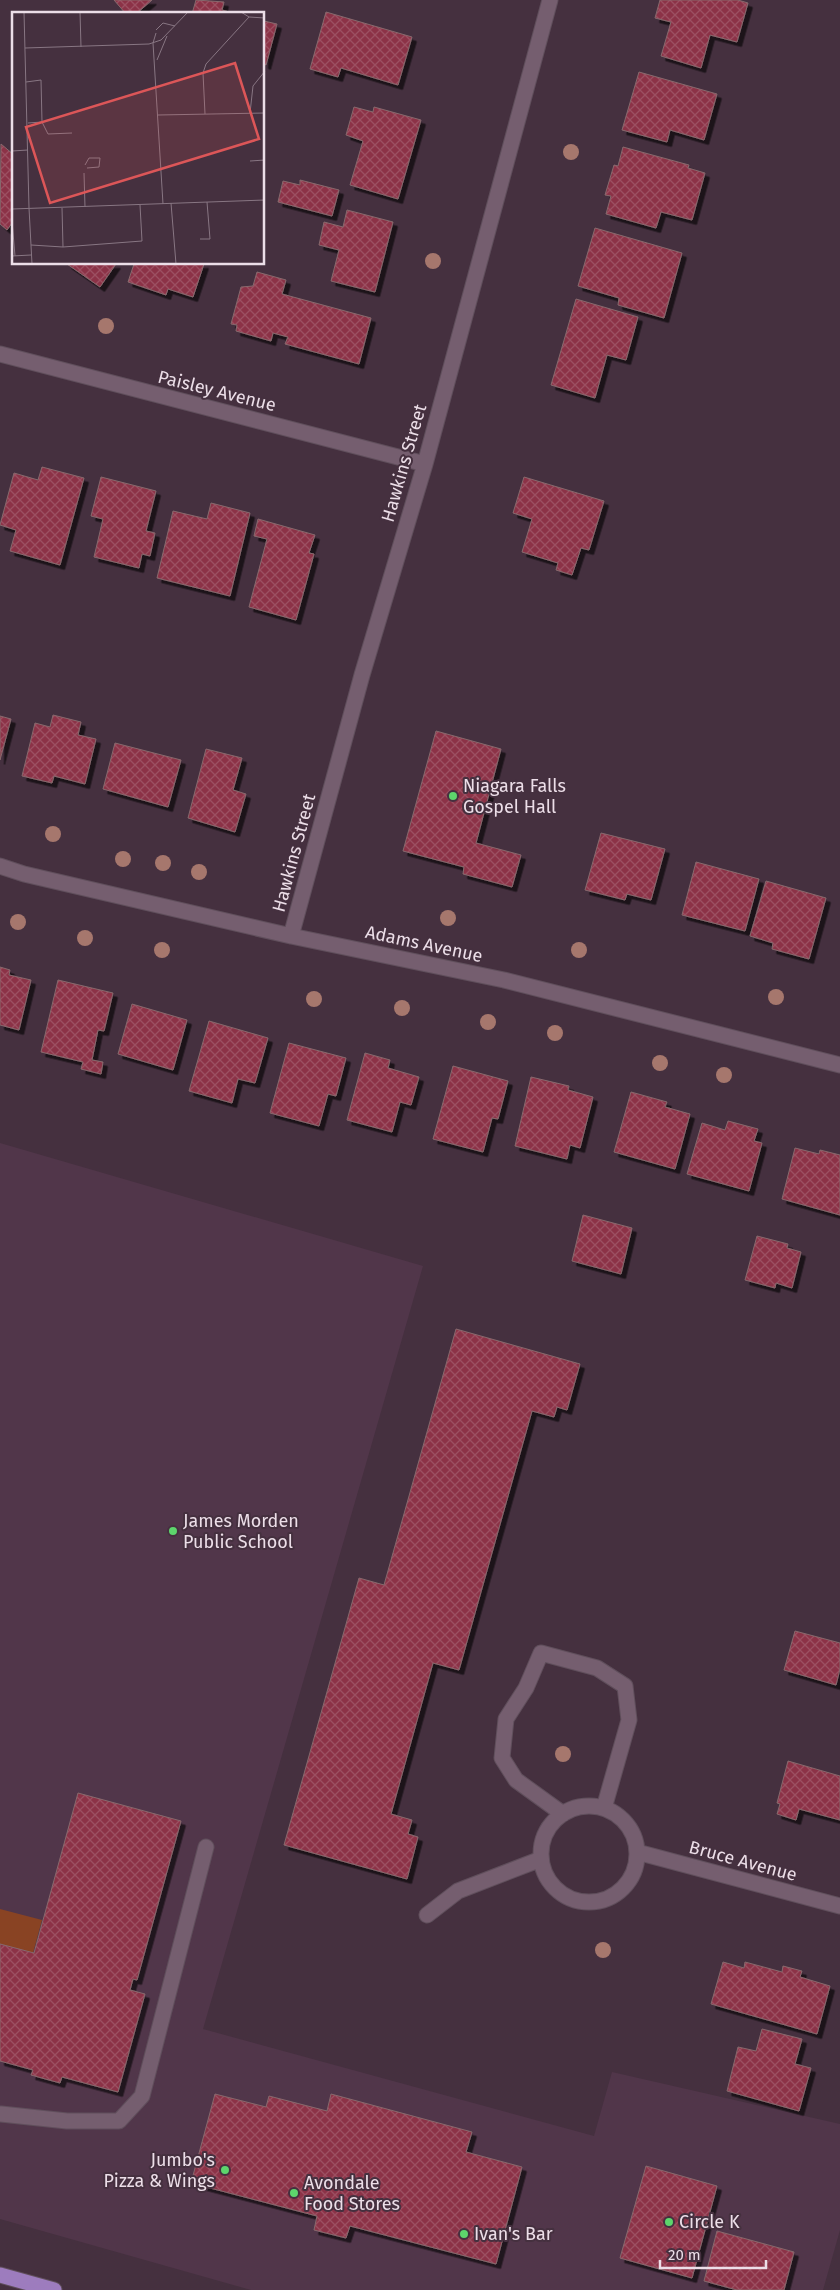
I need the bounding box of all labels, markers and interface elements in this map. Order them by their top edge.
inset map [12,12,265,265]
street label: Paisley Avenue [156,366,278,416]
street label: Hawkins Street [377,401,431,525]
place label: Niagara Falls Gospel Hall [463,775,566,818]
marker: Niagara Falls Gospel Hall [447,790,459,802]
street label: Hawkins Street [268,791,321,915]
street label: Adams Avenue [363,921,485,967]
place label: James Morden Public School [183,1510,299,1553]
marker: James Morden Public School [167,1525,179,1537]
street label: Bruce Avenue [687,1836,799,1886]
place label: Jumbo's Pizza & Wings [103,2149,215,2192]
marker: Jumbo's Pizza & Wings [219,2164,231,2176]
place label: Avondale Food Stores [304,2172,400,2215]
marker: Avondale Food Stores [288,2187,300,2199]
place label: Circle K [679,2211,740,2233]
marker: Circle K [663,2216,675,2228]
place label: Ivan's Bar [474,2223,553,2245]
marker: Ivan's Bar [458,2228,470,2240]
scale bar [660,2238,766,2270]
text: 20 m [668,2246,701,2264]

